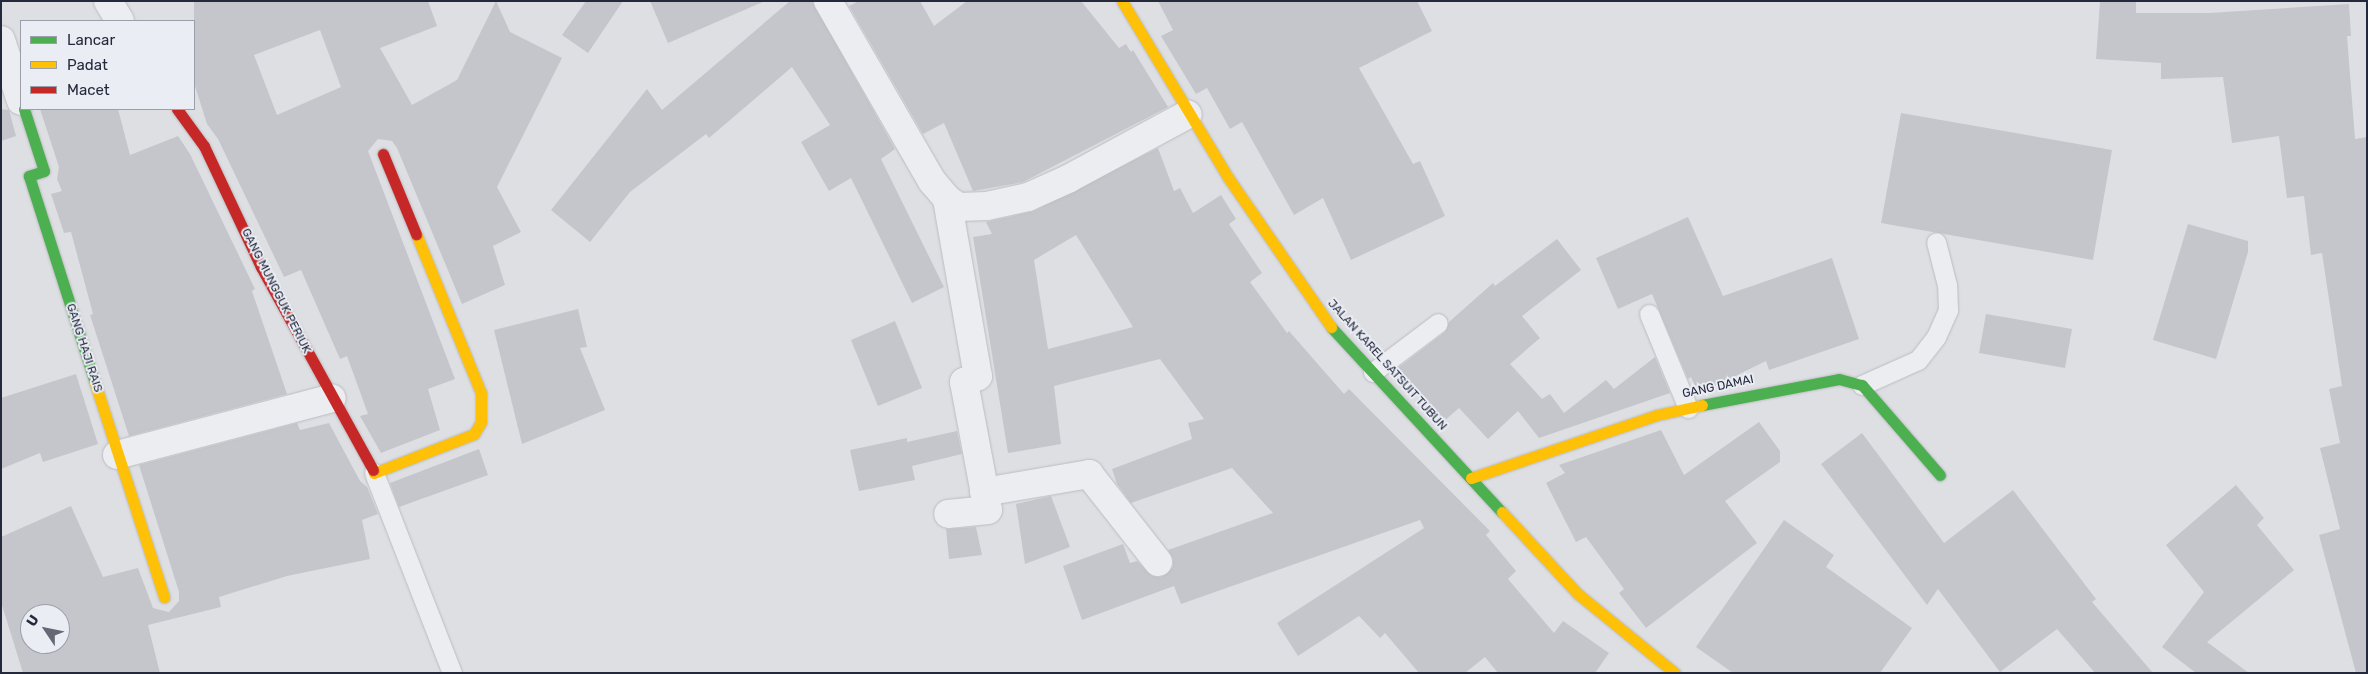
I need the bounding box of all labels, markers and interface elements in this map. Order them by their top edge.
legend [20,20,195,110]
text: Lancar [67,31,115,49]
text: Padat [67,56,108,74]
text: Macet [67,81,110,99]
street label: GANG MUNGGUK PERIUK [238,226,314,356]
street label: JALAN KAREL SATSUIT TUBUN [1324,296,1450,434]
street label: GANG HAJI RAIS [63,302,105,394]
street label: GANG DAMAI [1681,372,1755,402]
north arrow [20,604,70,654]
text: U [23,612,43,630]

